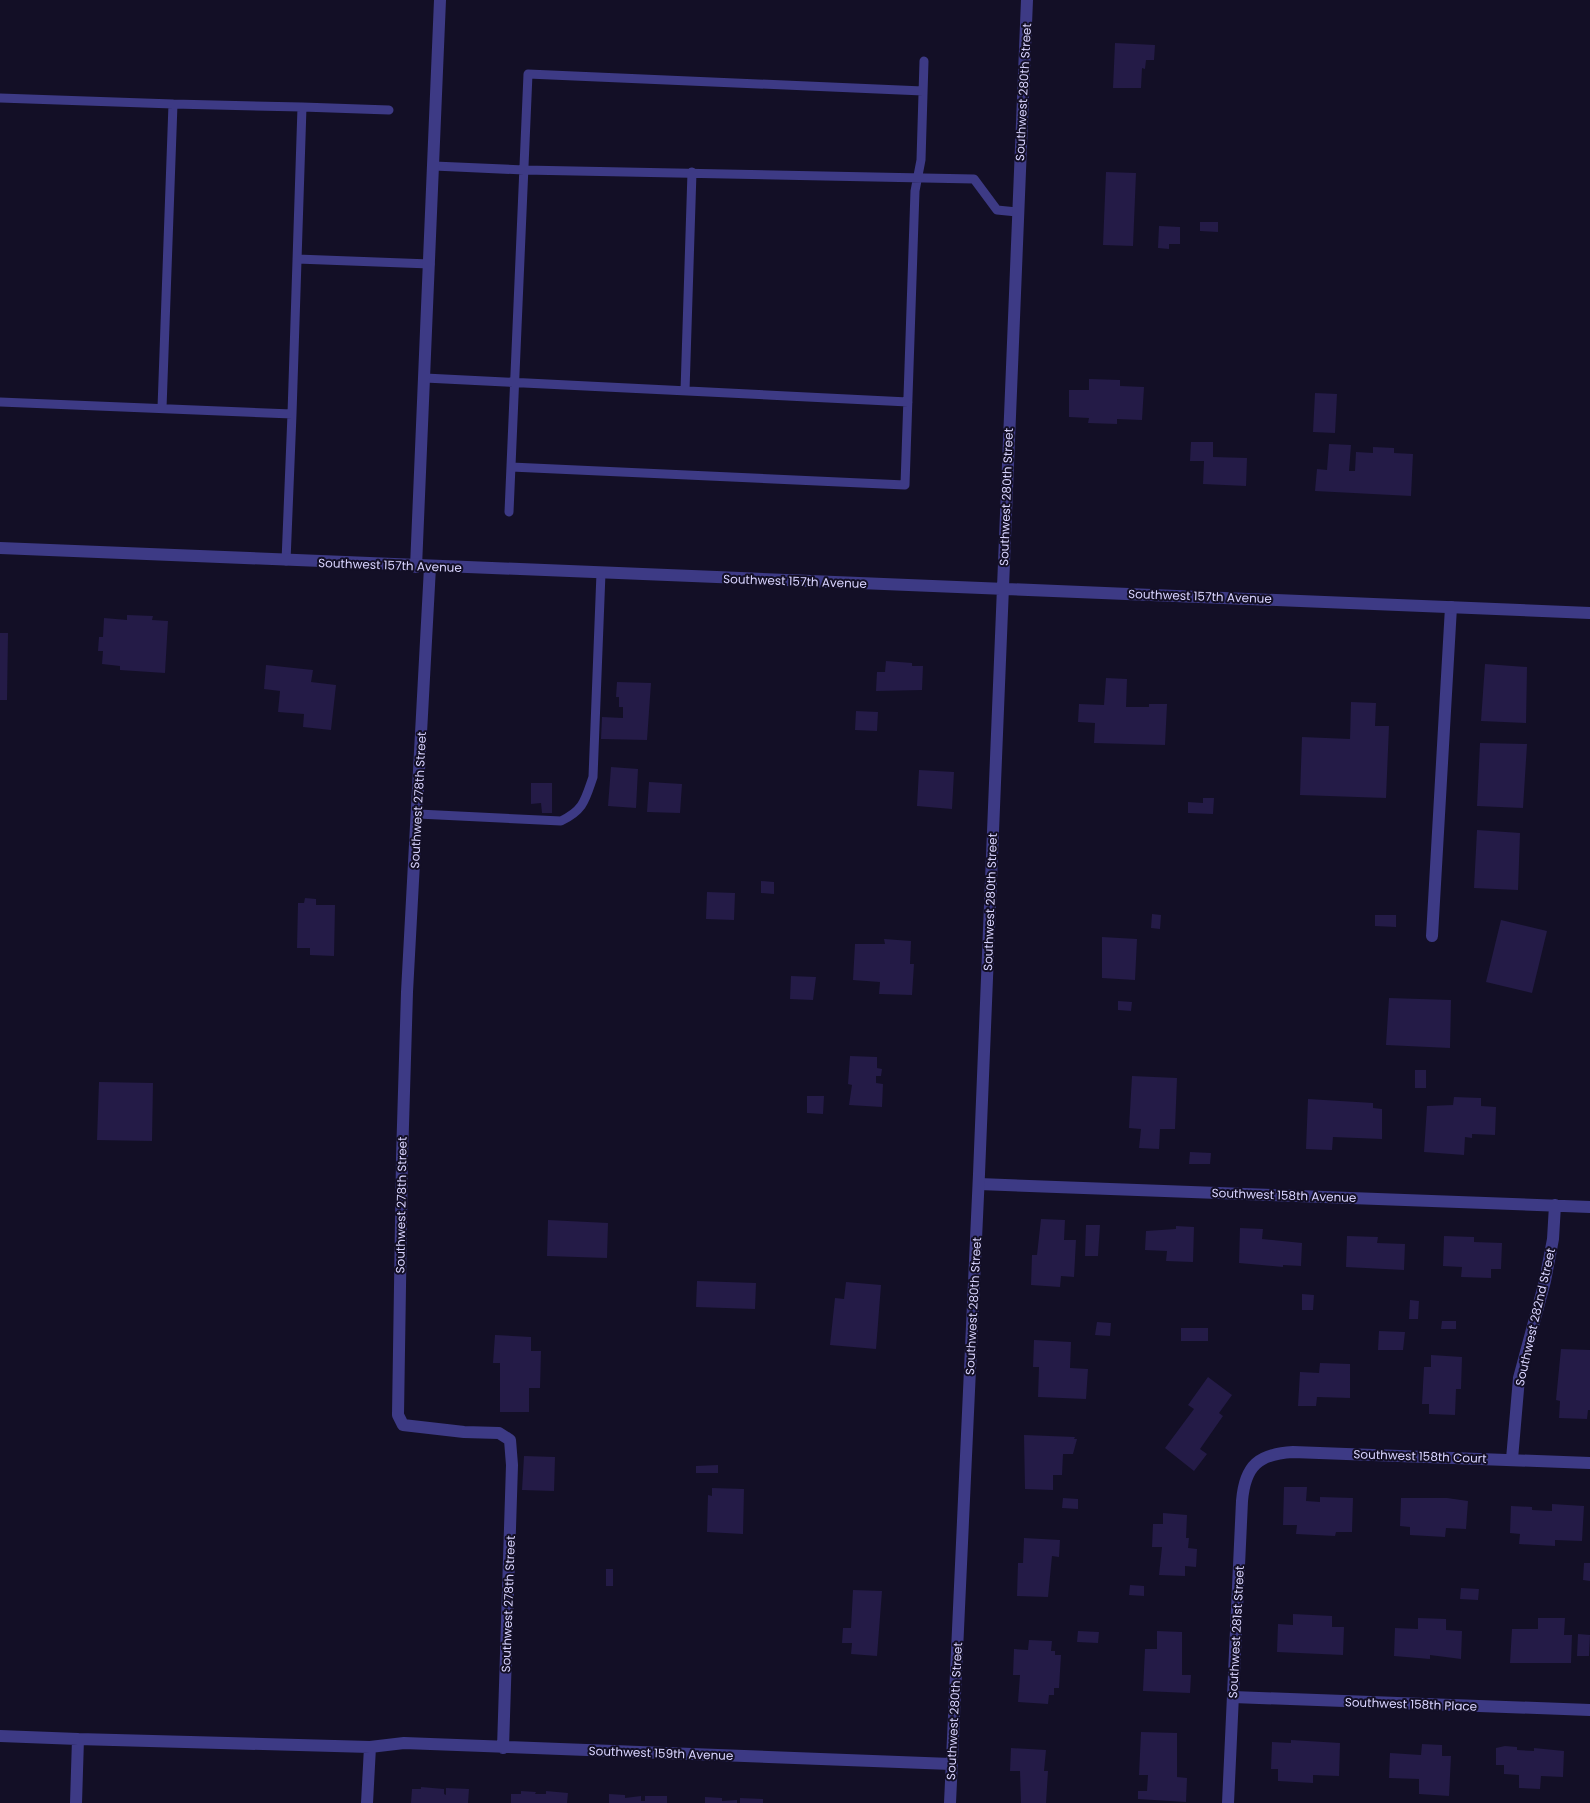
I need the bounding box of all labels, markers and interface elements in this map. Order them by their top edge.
street label: Southwest 280th Street [1011,23,1035,161]
street label: Southwest 280th Street [995,428,1017,566]
street label: Southwest 157th Avenue [318,554,462,576]
street label: Southwest 157th Avenue [723,570,867,592]
street label: Southwest 157th Avenue [1128,585,1272,607]
street label: Southwest 278th Street [406,731,430,869]
street label: Southwest 280th Street [979,833,1001,971]
street label: Southwest 278th Street [391,1136,411,1274]
street label: Southwest 158th Avenue [1211,1184,1357,1206]
street label: Southwest 280th Street [961,1237,985,1375]
street label: Southwest 282nd Street [1511,1246,1559,1388]
street label: Southwest 158th Court [1353,1445,1487,1467]
street label: Southwest 278th Street [497,1535,519,1673]
street label: Southwest 281st Street [1224,1565,1248,1699]
street label: Southwest 280th Street [942,1642,966,1780]
street label: Southwest 158th Place [1344,1693,1478,1715]
street label: Southwest 159th Avenue [588,1742,734,1764]

